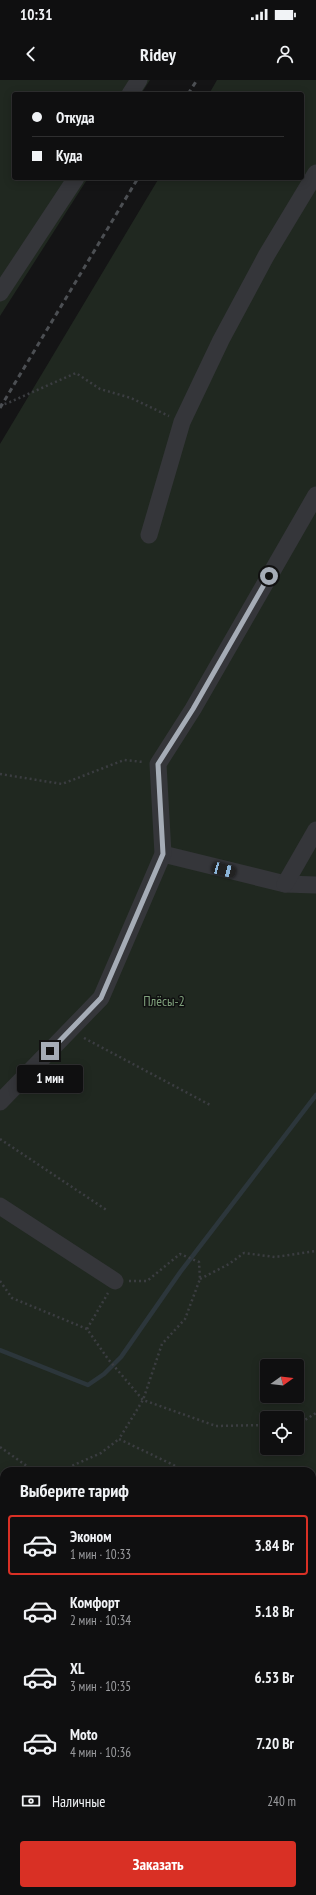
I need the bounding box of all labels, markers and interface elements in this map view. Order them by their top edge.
text: 10:31 [20,5,52,24]
icon: back [20,43,42,65]
text: Ridey [140,43,176,66]
icon: person [274,43,296,65]
text: Откуда [56,108,95,127]
text: Куда [56,146,83,165]
route start [260,567,278,585]
car [211,861,237,879]
park label: Плёсы-2 [143,992,185,1010]
route end [41,1042,59,1060]
callout: 1 мин [17,1065,83,1093]
text: 1 мин [36,1070,64,1087]
north arrow [260,1359,304,1403]
map controls [260,1359,304,1455]
button: locate [260,1411,304,1455]
text: Выберите тариф [20,1479,129,1502]
icon: car [22,1527,58,1563]
text: Эконом [70,1527,111,1546]
text: 3.84 Br [254,1536,294,1555]
text: 1 мин · 10:33 [70,1546,131,1563]
icon: car [22,1593,58,1629]
text: Комфорт [70,1593,120,1612]
text: 5.18 Br [254,1602,294,1621]
text: 2 мин · 10:34 [70,1612,131,1629]
icon: car [22,1659,58,1695]
text: XL [70,1659,84,1678]
text: 6.53 Br [254,1668,294,1687]
text: 3 мин · 10:35 [70,1678,131,1695]
icon: car [22,1725,58,1761]
text: Moto [70,1725,98,1744]
text: 7.20 Br [256,1734,294,1753]
text: 4 мин · 10:36 [70,1744,131,1761]
icon: cash [20,1790,42,1812]
text: Наличные [52,1792,105,1811]
text: 240 m [267,1793,296,1810]
button: Заказать [20,1841,296,1887]

